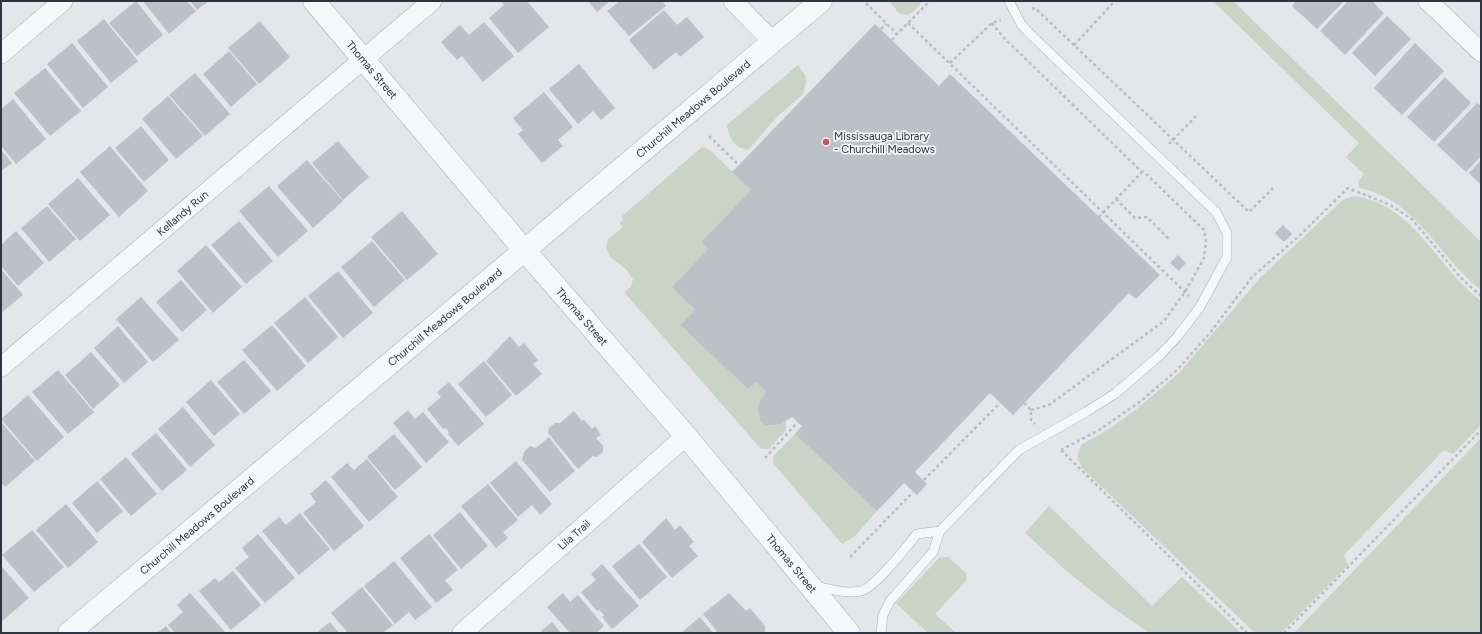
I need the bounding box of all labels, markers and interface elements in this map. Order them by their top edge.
street label: Thomas Street [344,38,400,102]
street label: Churchill Meadows Boulevard [633,57,753,160]
place label: Mississauga Library - Churchill Meadows [834,130,935,156]
marker: Mississauga Library - Churchill Meadows [821,137,831,147]
street label: Kellandy Run [154,187,211,238]
street label: Churchill Meadows Boulevard [385,265,505,369]
street label: Thomas Street [553,285,611,348]
street label: Churchill Meadows Boulevard [137,474,257,577]
street label: Lila Trail [555,517,593,552]
street label: Thomas Street [764,532,820,596]

